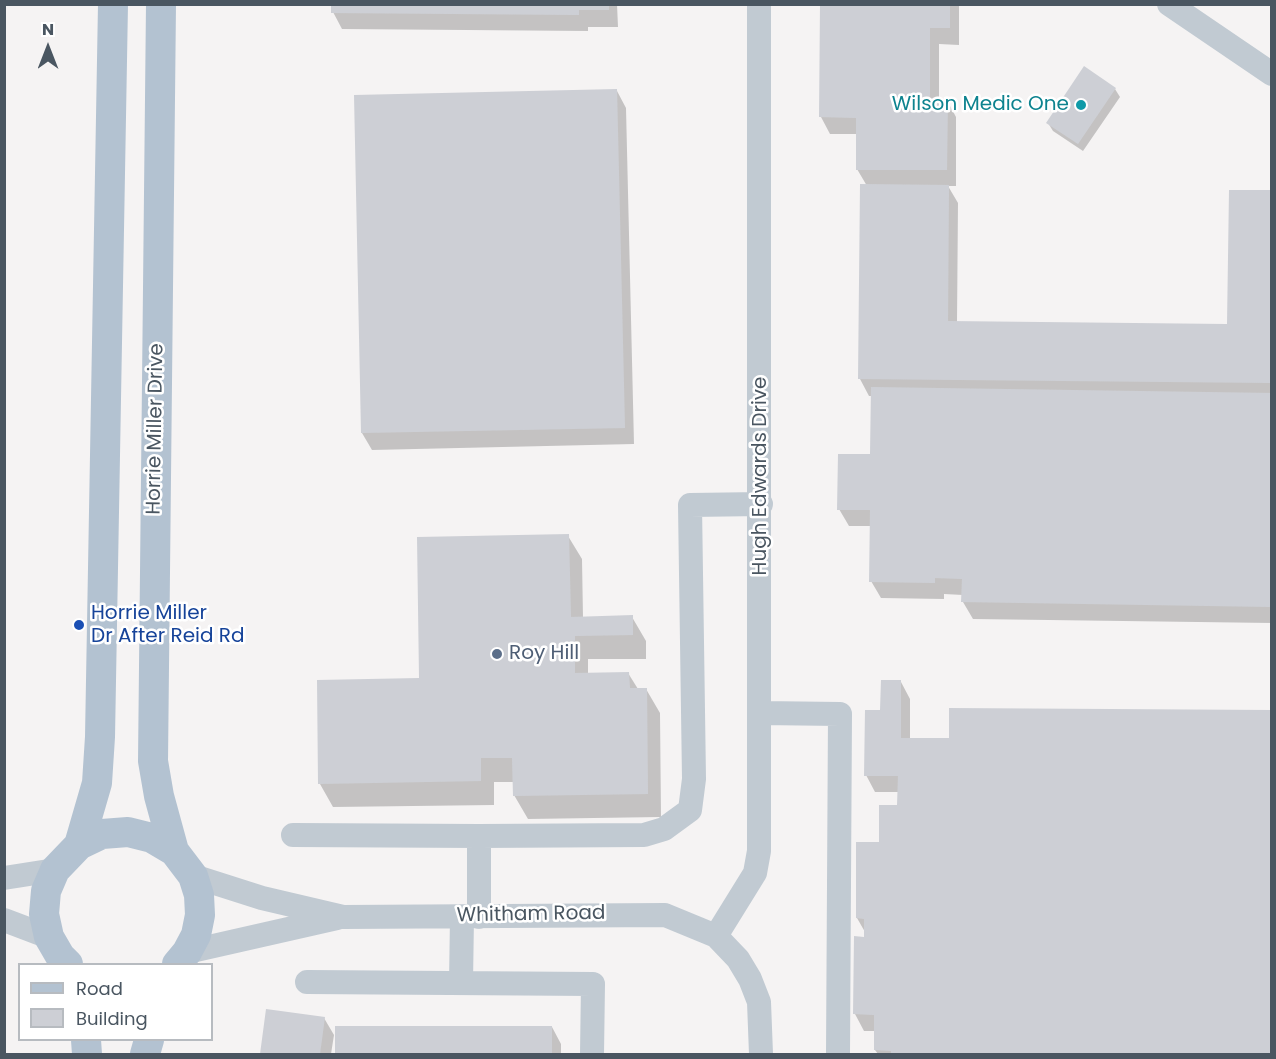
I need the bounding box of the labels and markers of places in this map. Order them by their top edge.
place label: Wilson Medic One [892,93,1069,117]
marker: Wilson Medic One [1074,98,1088,112]
place label: Horrie Miller Dr After Reid Rd [91,602,244,649]
marker: Horrie Miller Dr After Reid Rd [72,618,86,632]
place label: Roy Hill [509,642,579,666]
marker: Roy Hill [490,647,504,661]

